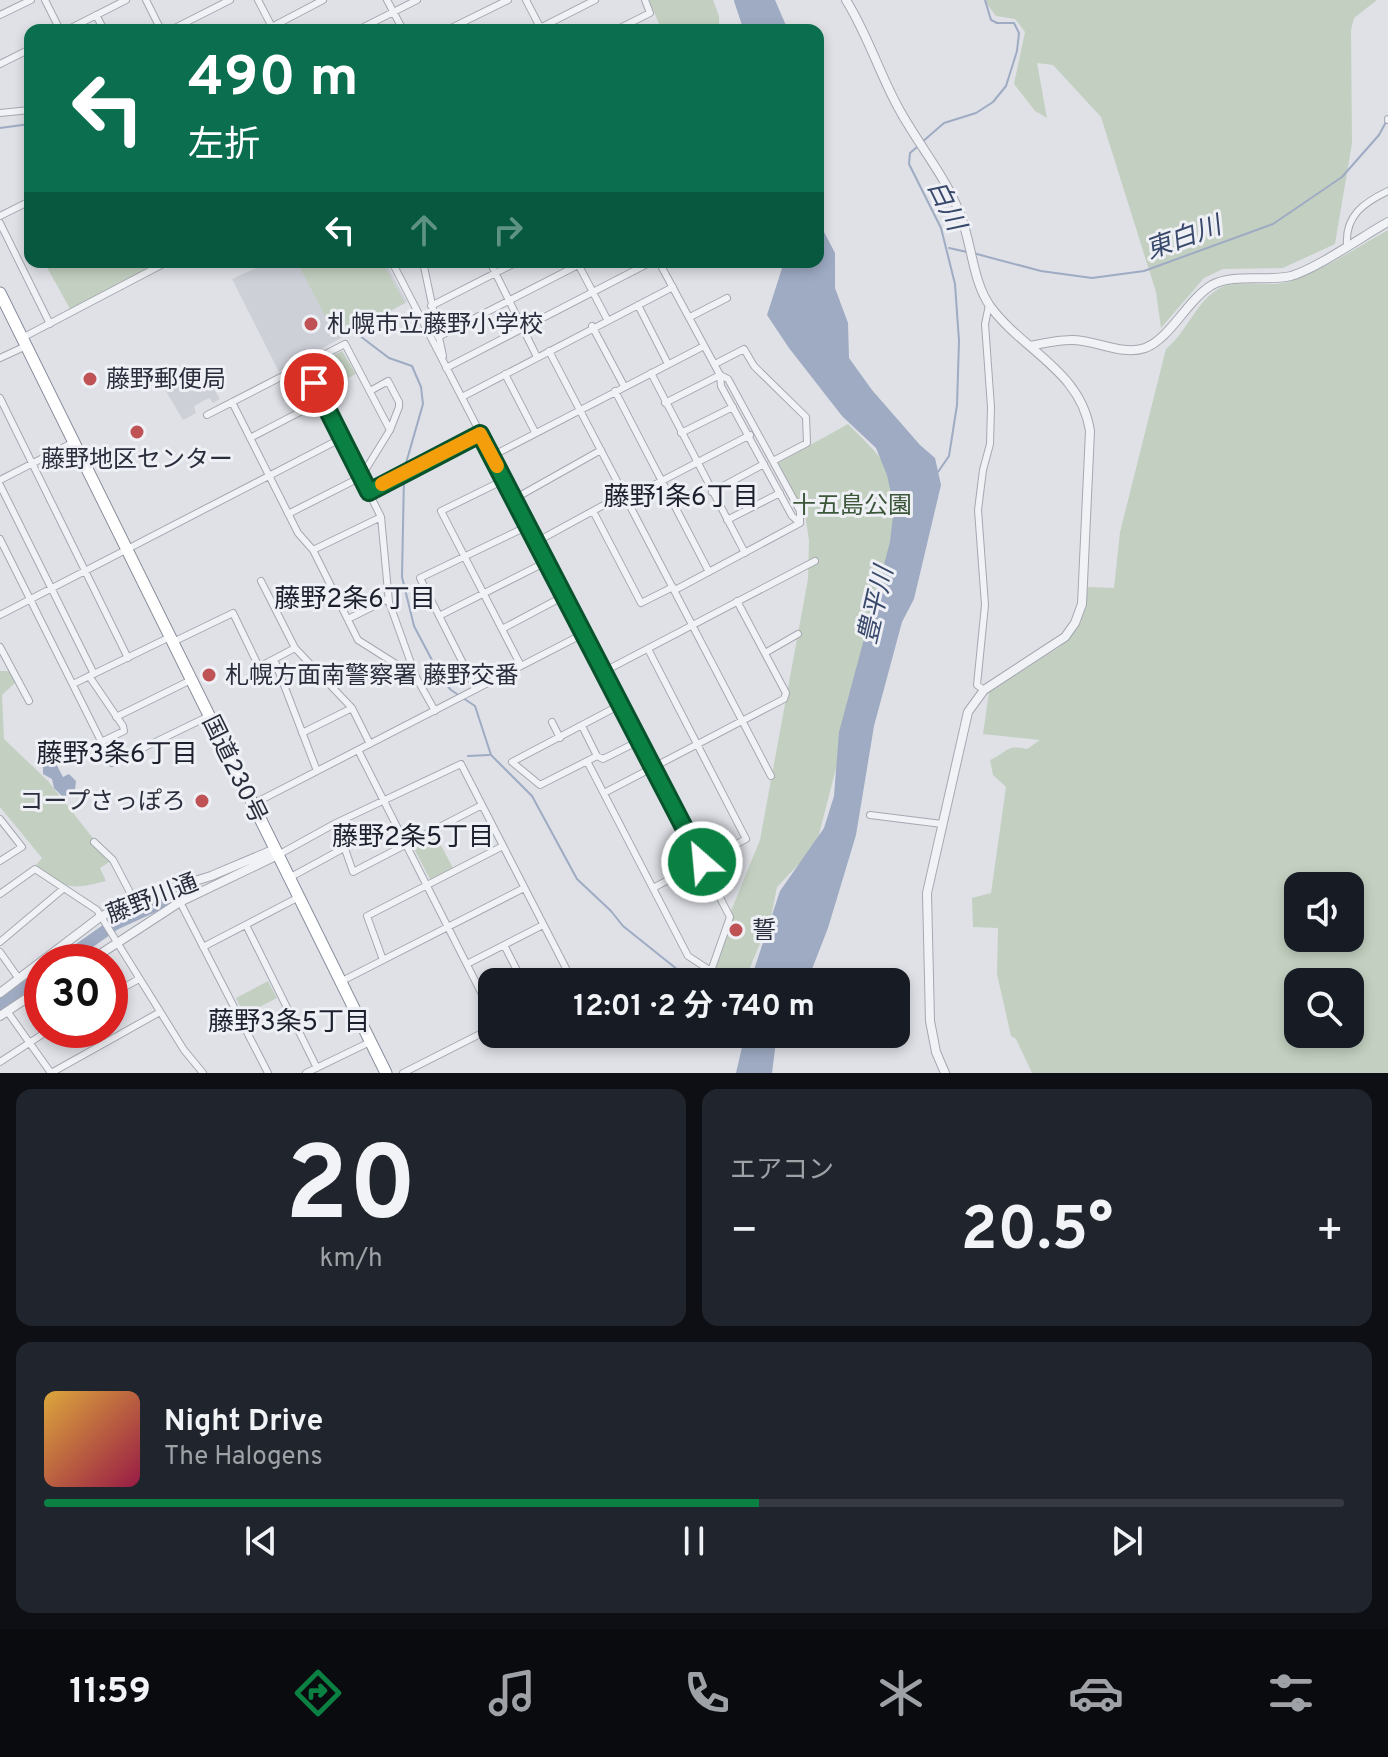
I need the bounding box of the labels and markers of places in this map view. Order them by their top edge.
place label: 札幌市立藤野小学校 [327,311,543,341]
marker: 札幌市立藤野小学校 [302,315,320,333]
pin [280,349,348,417]
place label: 藤野郵便局 [106,366,226,396]
marker: 藤野郵便局 [81,370,99,388]
marker: 藤野地区センター [128,423,146,441]
place label: 藤野地区センター [41,446,233,476]
place label: 札幌方面南警察署 藤野交番 [225,662,519,692]
marker: 札幌方面南警察署 藤野交番 [200,666,218,684]
place label: コープさっぽろ [19,788,186,818]
marker: コープさっぽろ [193,792,211,810]
place label: 誓 [752,917,776,947]
marker: 誓 [727,921,745,939]

